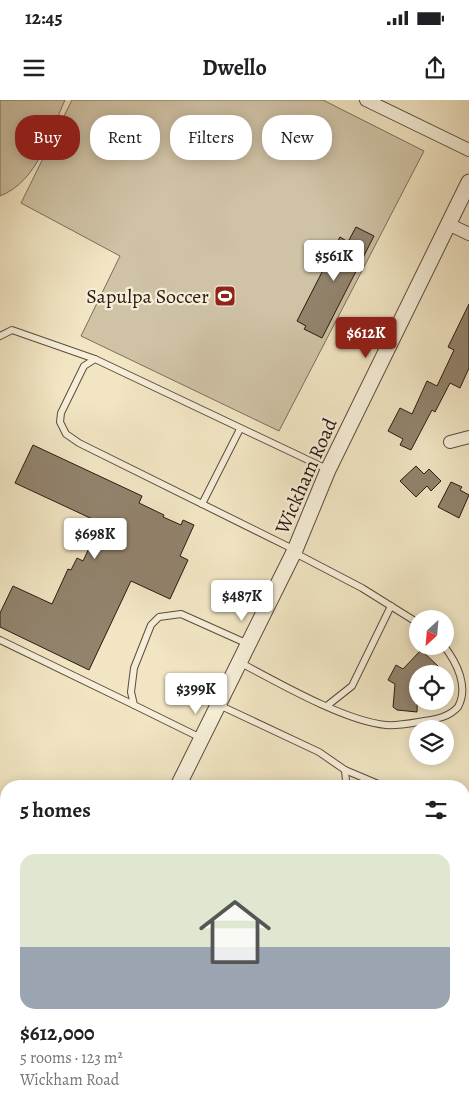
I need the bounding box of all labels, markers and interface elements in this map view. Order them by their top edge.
text: 12:45 [25,5,63,31]
text: Dwello [202,53,267,83]
icon: menu [20,54,48,82]
icon: share [421,54,449,82]
chip: Buy [15,115,80,160]
chip: Rent [90,115,160,160]
chip: Filters [170,115,252,160]
chip: New [262,115,332,160]
pin: $561K [299,240,369,282]
text: $561K [315,245,353,267]
place label: Sapulpa Soccer [86,283,209,310]
sports icon: Sapulpa Soccer [213,284,237,308]
pin: $612K [331,316,401,359]
text: $612K [347,322,385,344]
street label: Wickham Road [268,414,344,539]
pin: $698K [60,518,130,560]
text: $698K [75,523,115,545]
pin: $487K [207,580,277,622]
text: $487K [222,585,262,607]
north arrow [409,610,454,655]
map controls [409,610,454,765]
button: locate [409,665,454,710]
pin: $399K [161,672,231,715]
text: $399K [176,678,216,700]
button: layers [409,720,454,765]
text: 5 homes [20,796,91,824]
icon: filters [422,796,450,824]
icon: home [190,887,280,977]
text: $612,000 [20,1019,95,1047]
text: 5 rooms · 123 m² [20,1047,123,1069]
text: Wickham Road [20,1069,119,1091]

